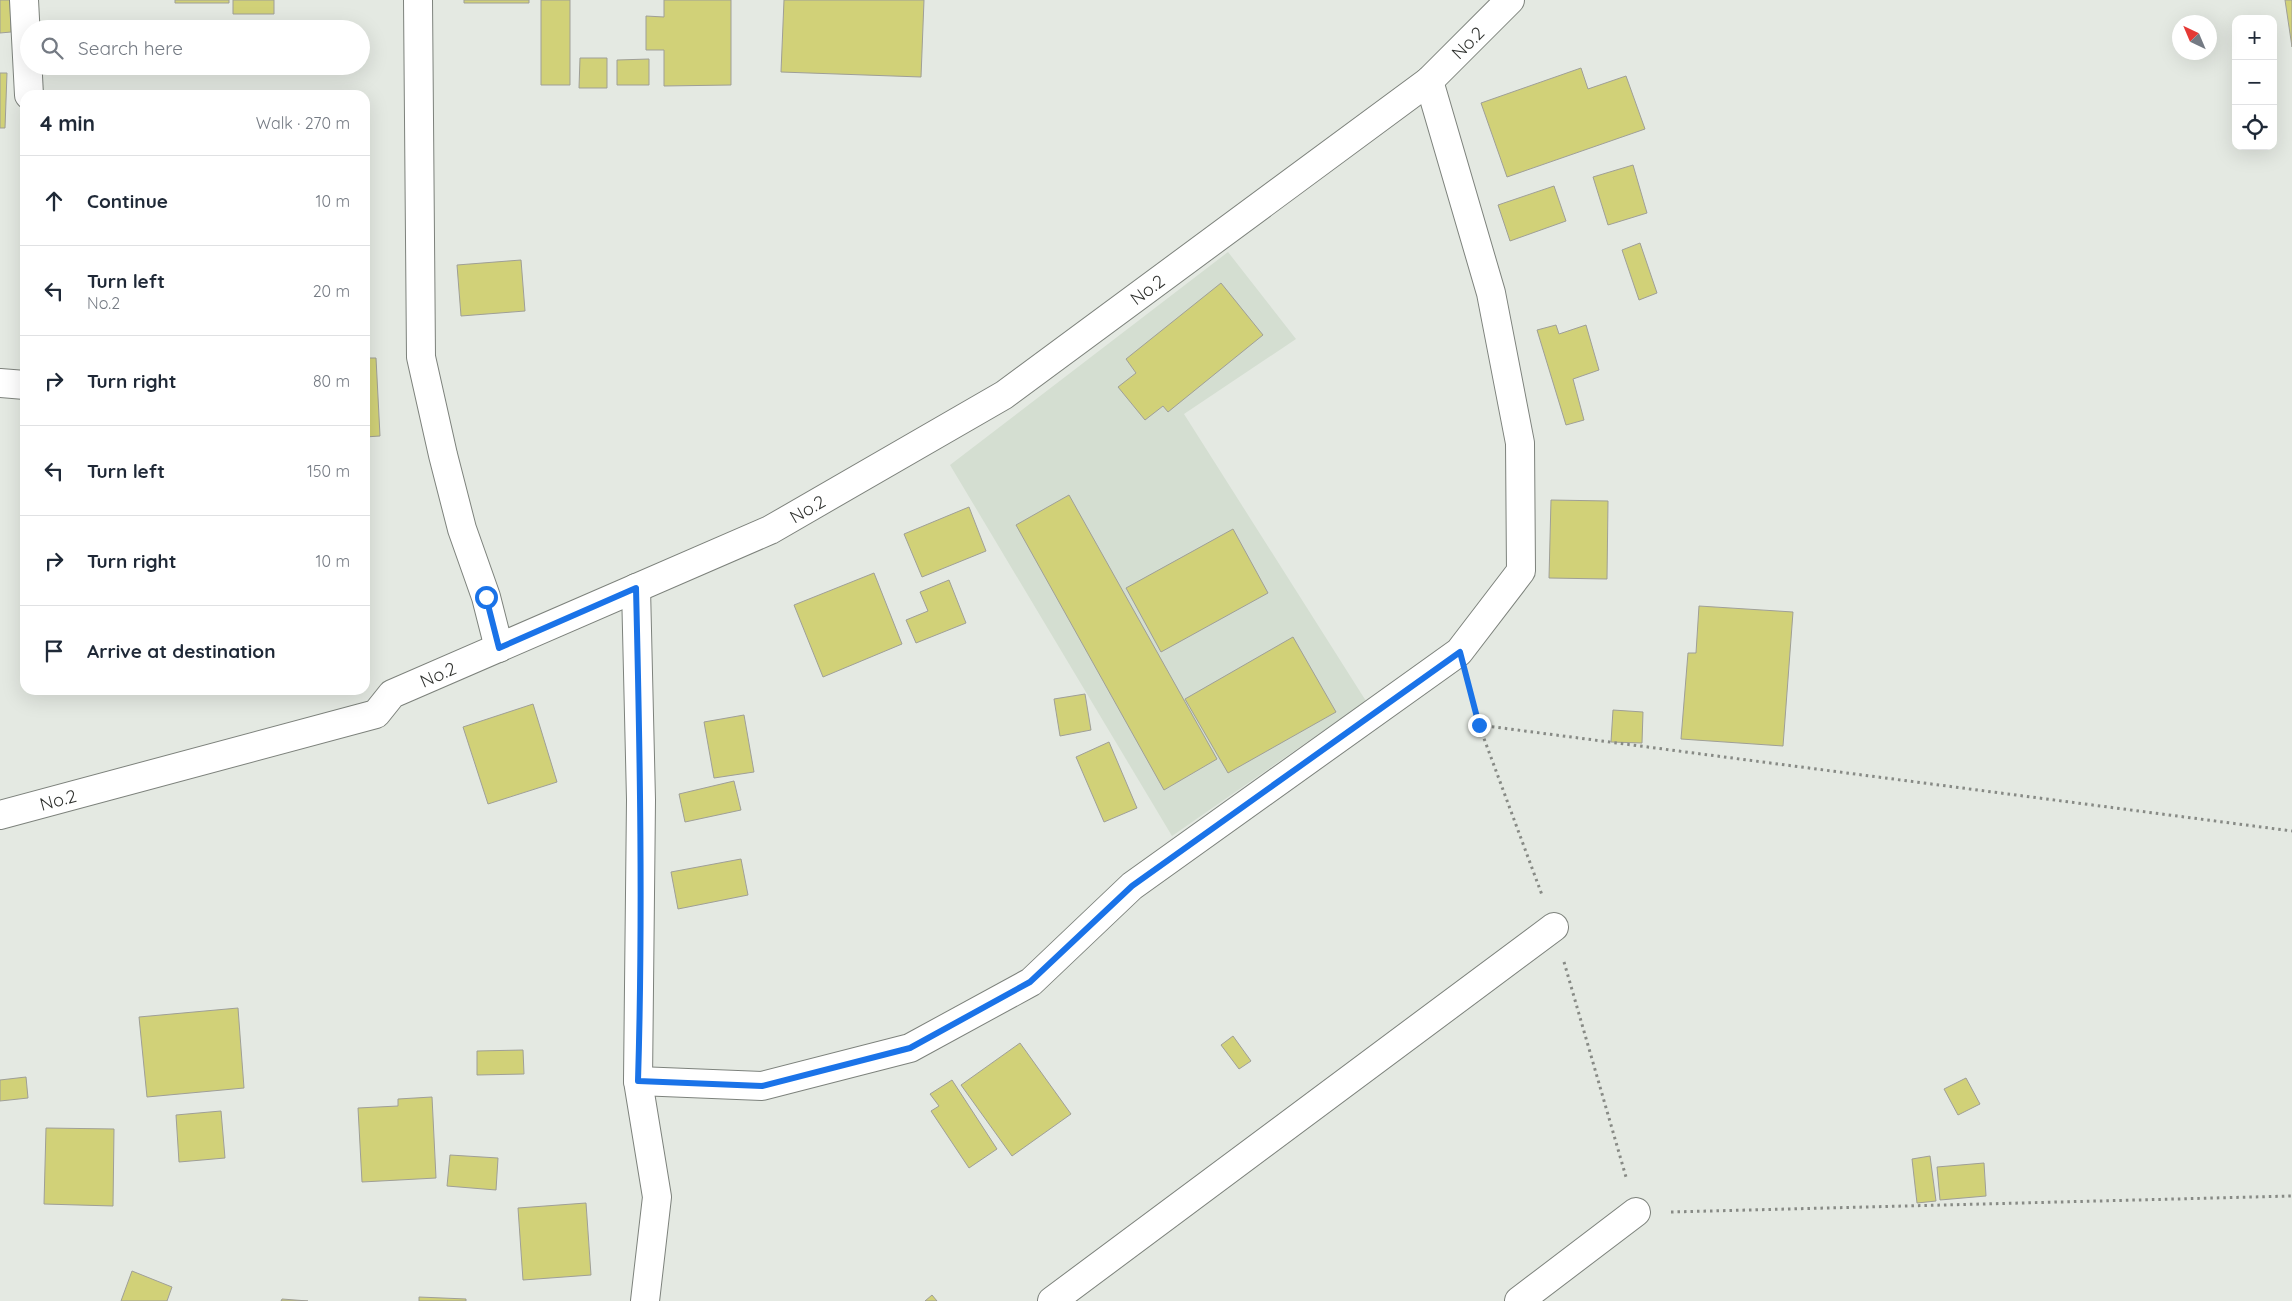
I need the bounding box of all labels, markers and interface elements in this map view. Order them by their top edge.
north arrow [2172,15,2217,60]
map controls [2232,15,2277,150]
button: + [2232,15,2277,60]
search box [20,20,370,75]
street label: No.2 [1446,21,1489,64]
icon: search [38,34,66,62]
text: Search here [78,36,183,60]
button: − [2232,60,2277,105]
button: locate [2232,105,2277,150]
text: 4 min [40,110,95,136]
text: Walk · 270 m [256,113,350,133]
icon: ahead [40,187,68,215]
text: Continue [87,189,168,213]
text: 10 m [316,191,350,211]
text: Turn left [87,269,165,293]
street label: No.2 [1125,269,1169,310]
icon: left [40,277,68,305]
text: 20 m [313,281,350,301]
text: No.2 [87,293,120,313]
icon: right [40,367,68,395]
text: Turn right [87,369,176,393]
text: 80 m [313,371,350,391]
icon: left [40,457,68,485]
text: Turn left [87,459,165,483]
text: 150 m [307,461,350,481]
street label: No.2 [785,489,829,528]
icon: right [40,547,68,575]
text: Turn right [87,549,176,573]
text: 10 m [316,551,350,571]
route start [475,586,498,609]
icon: arrive [40,637,68,665]
text: Arrive at destination [87,639,276,663]
street label: No.2 [416,656,460,692]
route end [1468,714,1491,737]
street label: No.2 [37,783,79,815]

